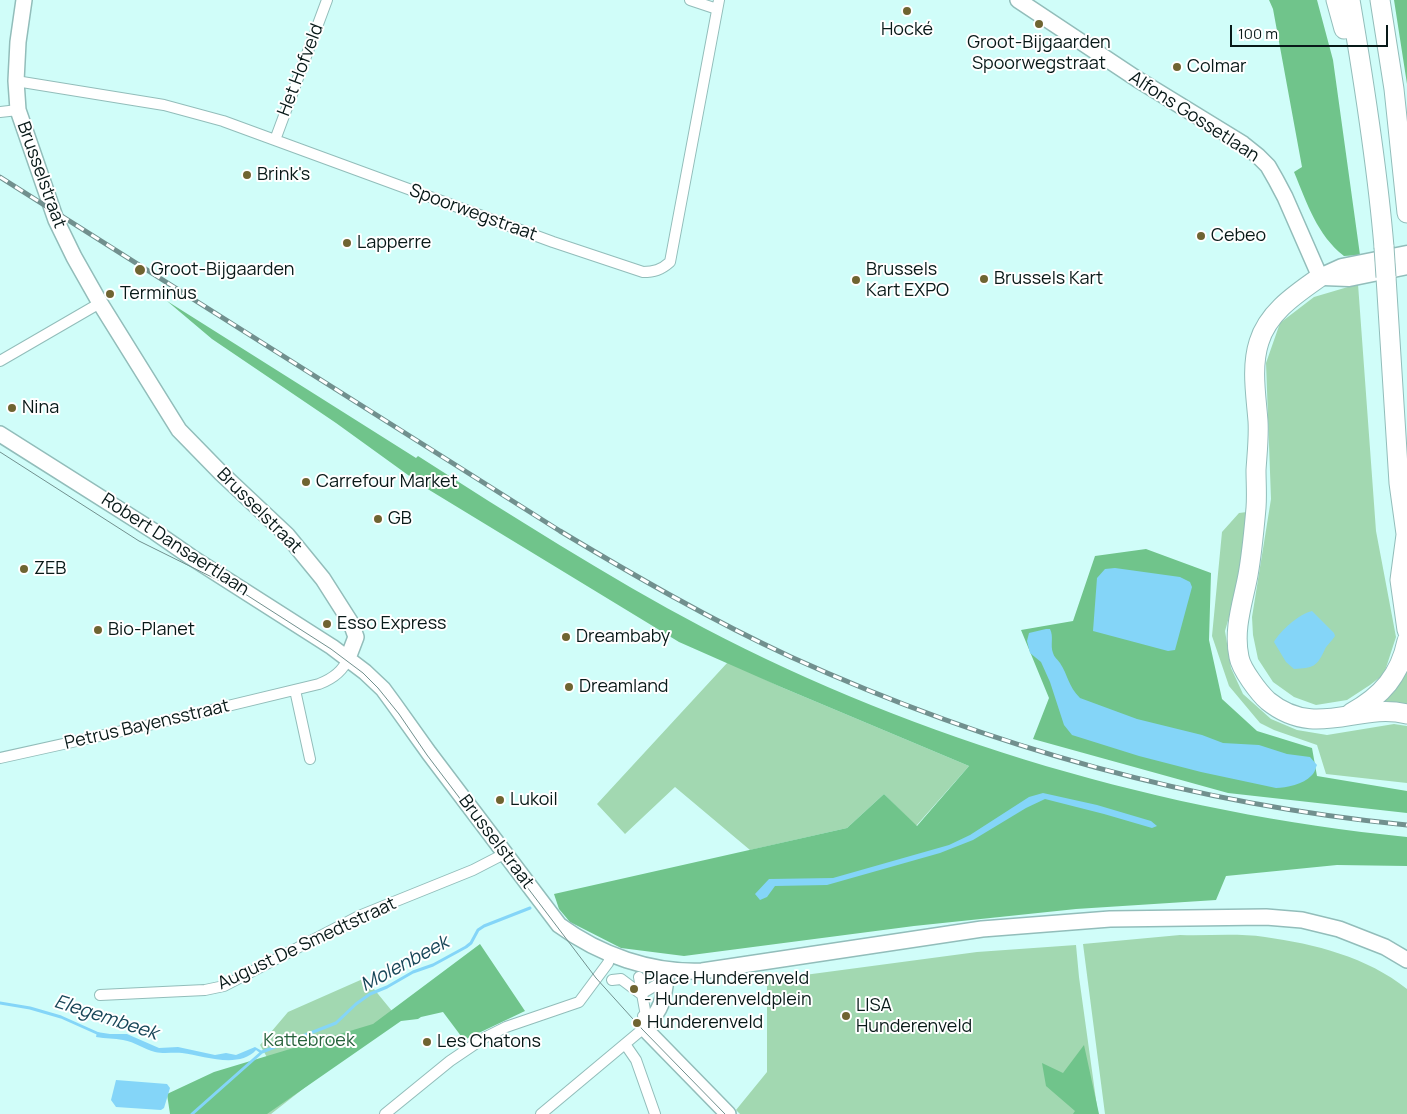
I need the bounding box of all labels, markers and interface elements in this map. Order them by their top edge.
marker: Hocké [901,5,913,17]
scale bar [1232,15,1390,47]
marker: Groot-Bijgaarden Spoorwegstraat [1033,18,1045,30]
place label: Hocké [881,19,933,41]
street label: Het Hofveld [274,21,328,119]
text: 100 m [1238,23,1278,44]
place label: Groot-Bijgaarden Spoorwegstraat [967,32,1111,74]
place label: Colmar [1187,56,1246,78]
marker: Colmar [1171,61,1183,73]
street label: Alfons Gossetlaan [1125,67,1263,167]
street label: Brusselstraat [12,119,70,231]
place label: Brink's [257,164,310,186]
marker: Brink's [241,169,253,181]
street label: Spoorwegstraat [406,180,540,246]
place label: Cebeo [1211,225,1266,247]
marker: Cebeo [1195,230,1207,242]
place label: Lapperre [357,232,431,254]
marker: Lapperre [341,237,353,249]
place label: Groot-Bijgaarden [151,259,294,281]
place label: Brussels Kart EXPO [866,259,949,302]
marker: Groot-Bijgaarden [133,263,147,277]
place label: Brussels Kart [994,268,1103,290]
marker: Brussels Kart [978,273,990,285]
marker: Brussels Kart EXPO [850,274,862,286]
place label: Terminus [120,283,197,305]
marker: Terminus [104,288,116,300]
place label: Nina [22,397,59,419]
marker: Nina [6,402,18,414]
street label: Brusselstraat [212,464,306,558]
place label: Carrefour Market [316,471,458,493]
marker: Carrefour Market [300,476,312,488]
street label: Robert Dansaertlaan [97,489,253,601]
place label: GB [388,508,412,530]
marker: GB [372,513,384,525]
place label: ZEB [34,558,66,580]
marker: ZEB [18,563,30,575]
place label: Esso Express [337,613,447,635]
marker: Esso Express [321,618,333,630]
place label: Bio-Planet [108,619,195,641]
marker: Bio-Planet [92,624,104,636]
place label: Dreambaby [576,626,670,648]
marker: Dreambaby [560,631,572,643]
place label: Dreamland [579,676,668,698]
marker: Dreamland [563,681,575,693]
street label: Petrus Bayensstraat [62,695,232,755]
place label: Lukoil [510,789,558,811]
street label: Brusselstraat [454,791,538,893]
marker: Lukoil [494,794,506,806]
street label: August De Smedtstraat [214,893,400,995]
water label: Molenbeek [357,931,453,997]
place label: Place Hunderenveld - Hunderenveldplein [644,968,812,1011]
marker: Place Hunderenveld - Hunderenveldplein [628,983,640,995]
water label: Elegembeek [51,991,161,1045]
place label: LISA Hunderenveld [856,995,972,1038]
marker: LISA Hunderenveld [840,1010,852,1022]
place label: Hunderenveld [647,1012,763,1034]
marker: Hunderenveld [631,1017,643,1029]
park label: Kattebroek [263,1030,355,1052]
place label: Les Chatons [437,1031,541,1053]
marker: Les Chatons [421,1036,433,1048]

